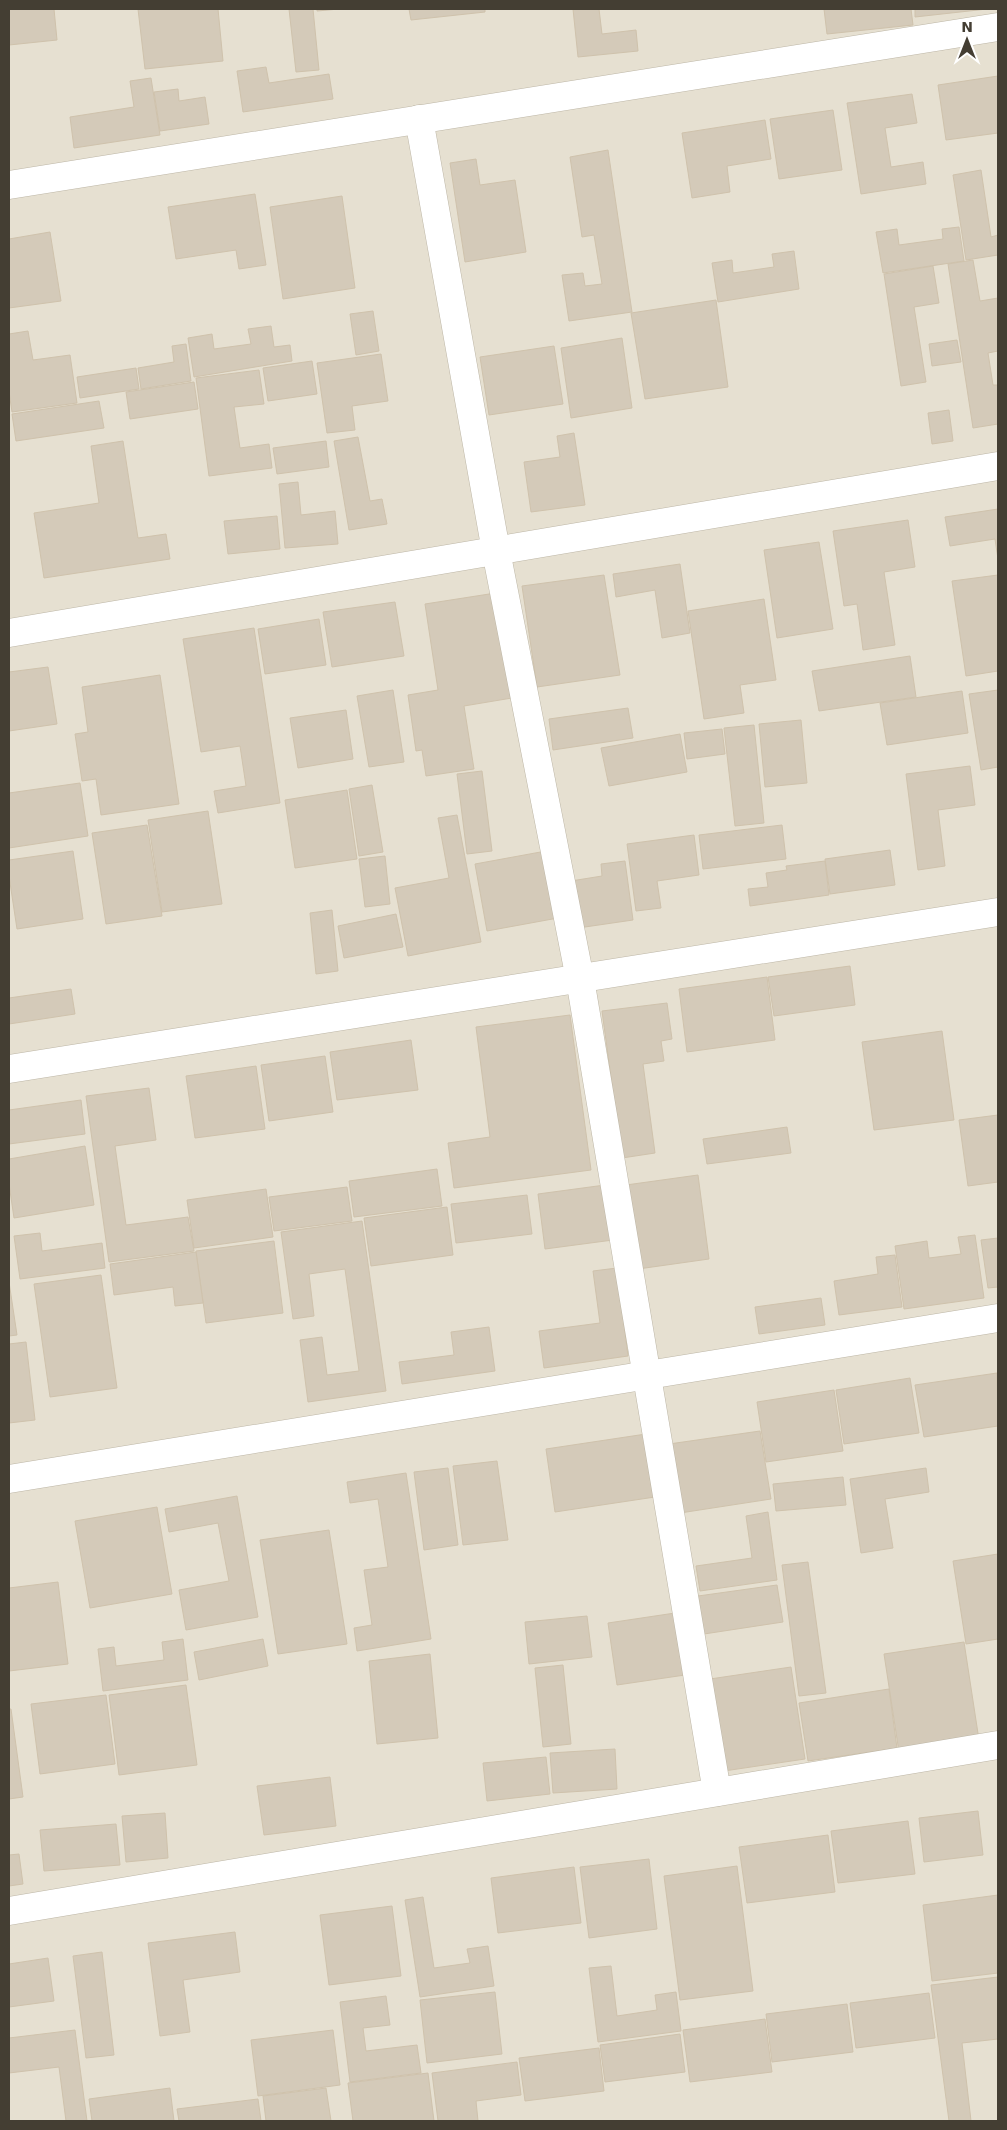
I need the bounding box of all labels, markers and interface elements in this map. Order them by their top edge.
north arrow [942,15,992,65]
text: N [961,19,973,35]

